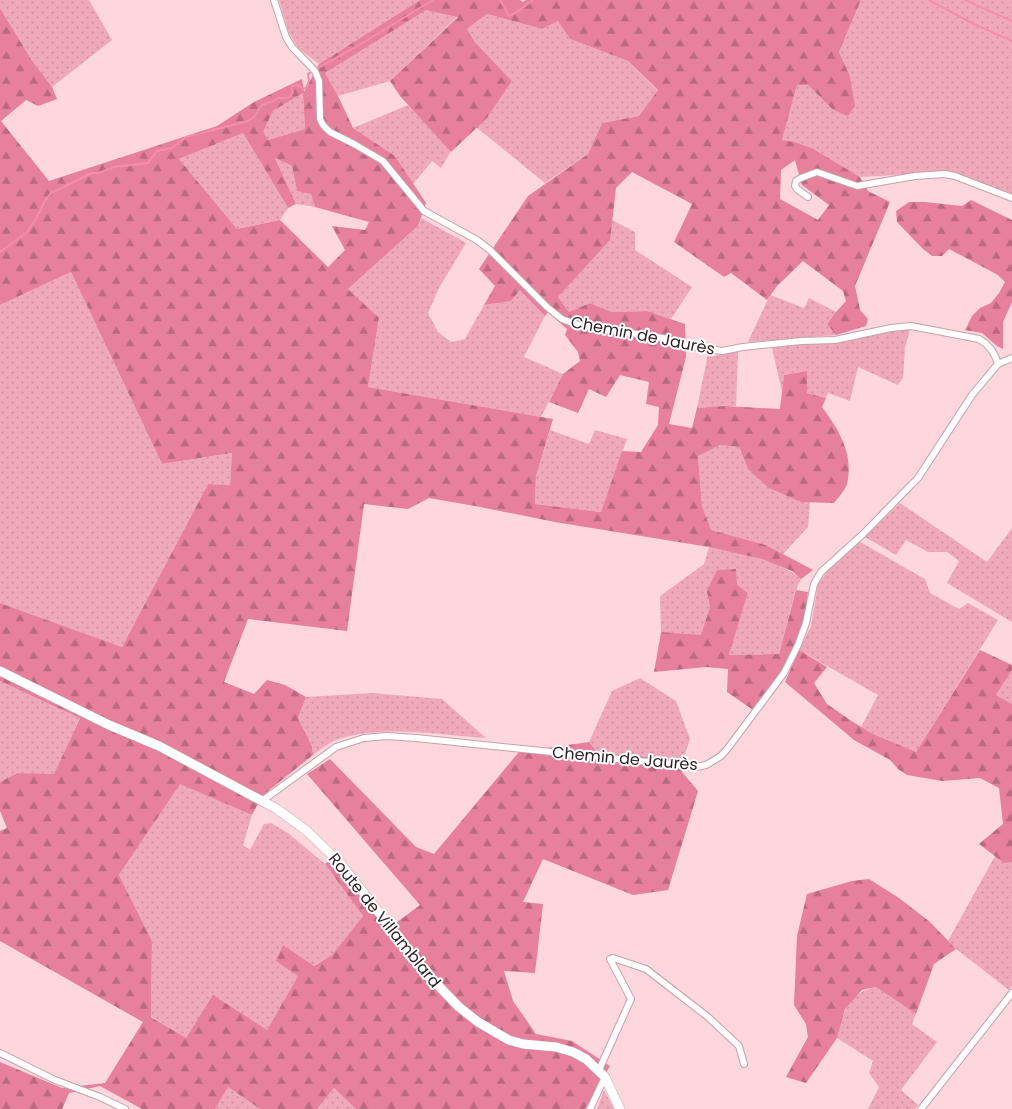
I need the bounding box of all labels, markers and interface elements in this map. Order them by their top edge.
street label: Chemin de Jaurès [569,310,717,361]
street label: Chemin de Jaurès [551,741,699,776]
street label: Route de Villamblard [323,848,446,993]

